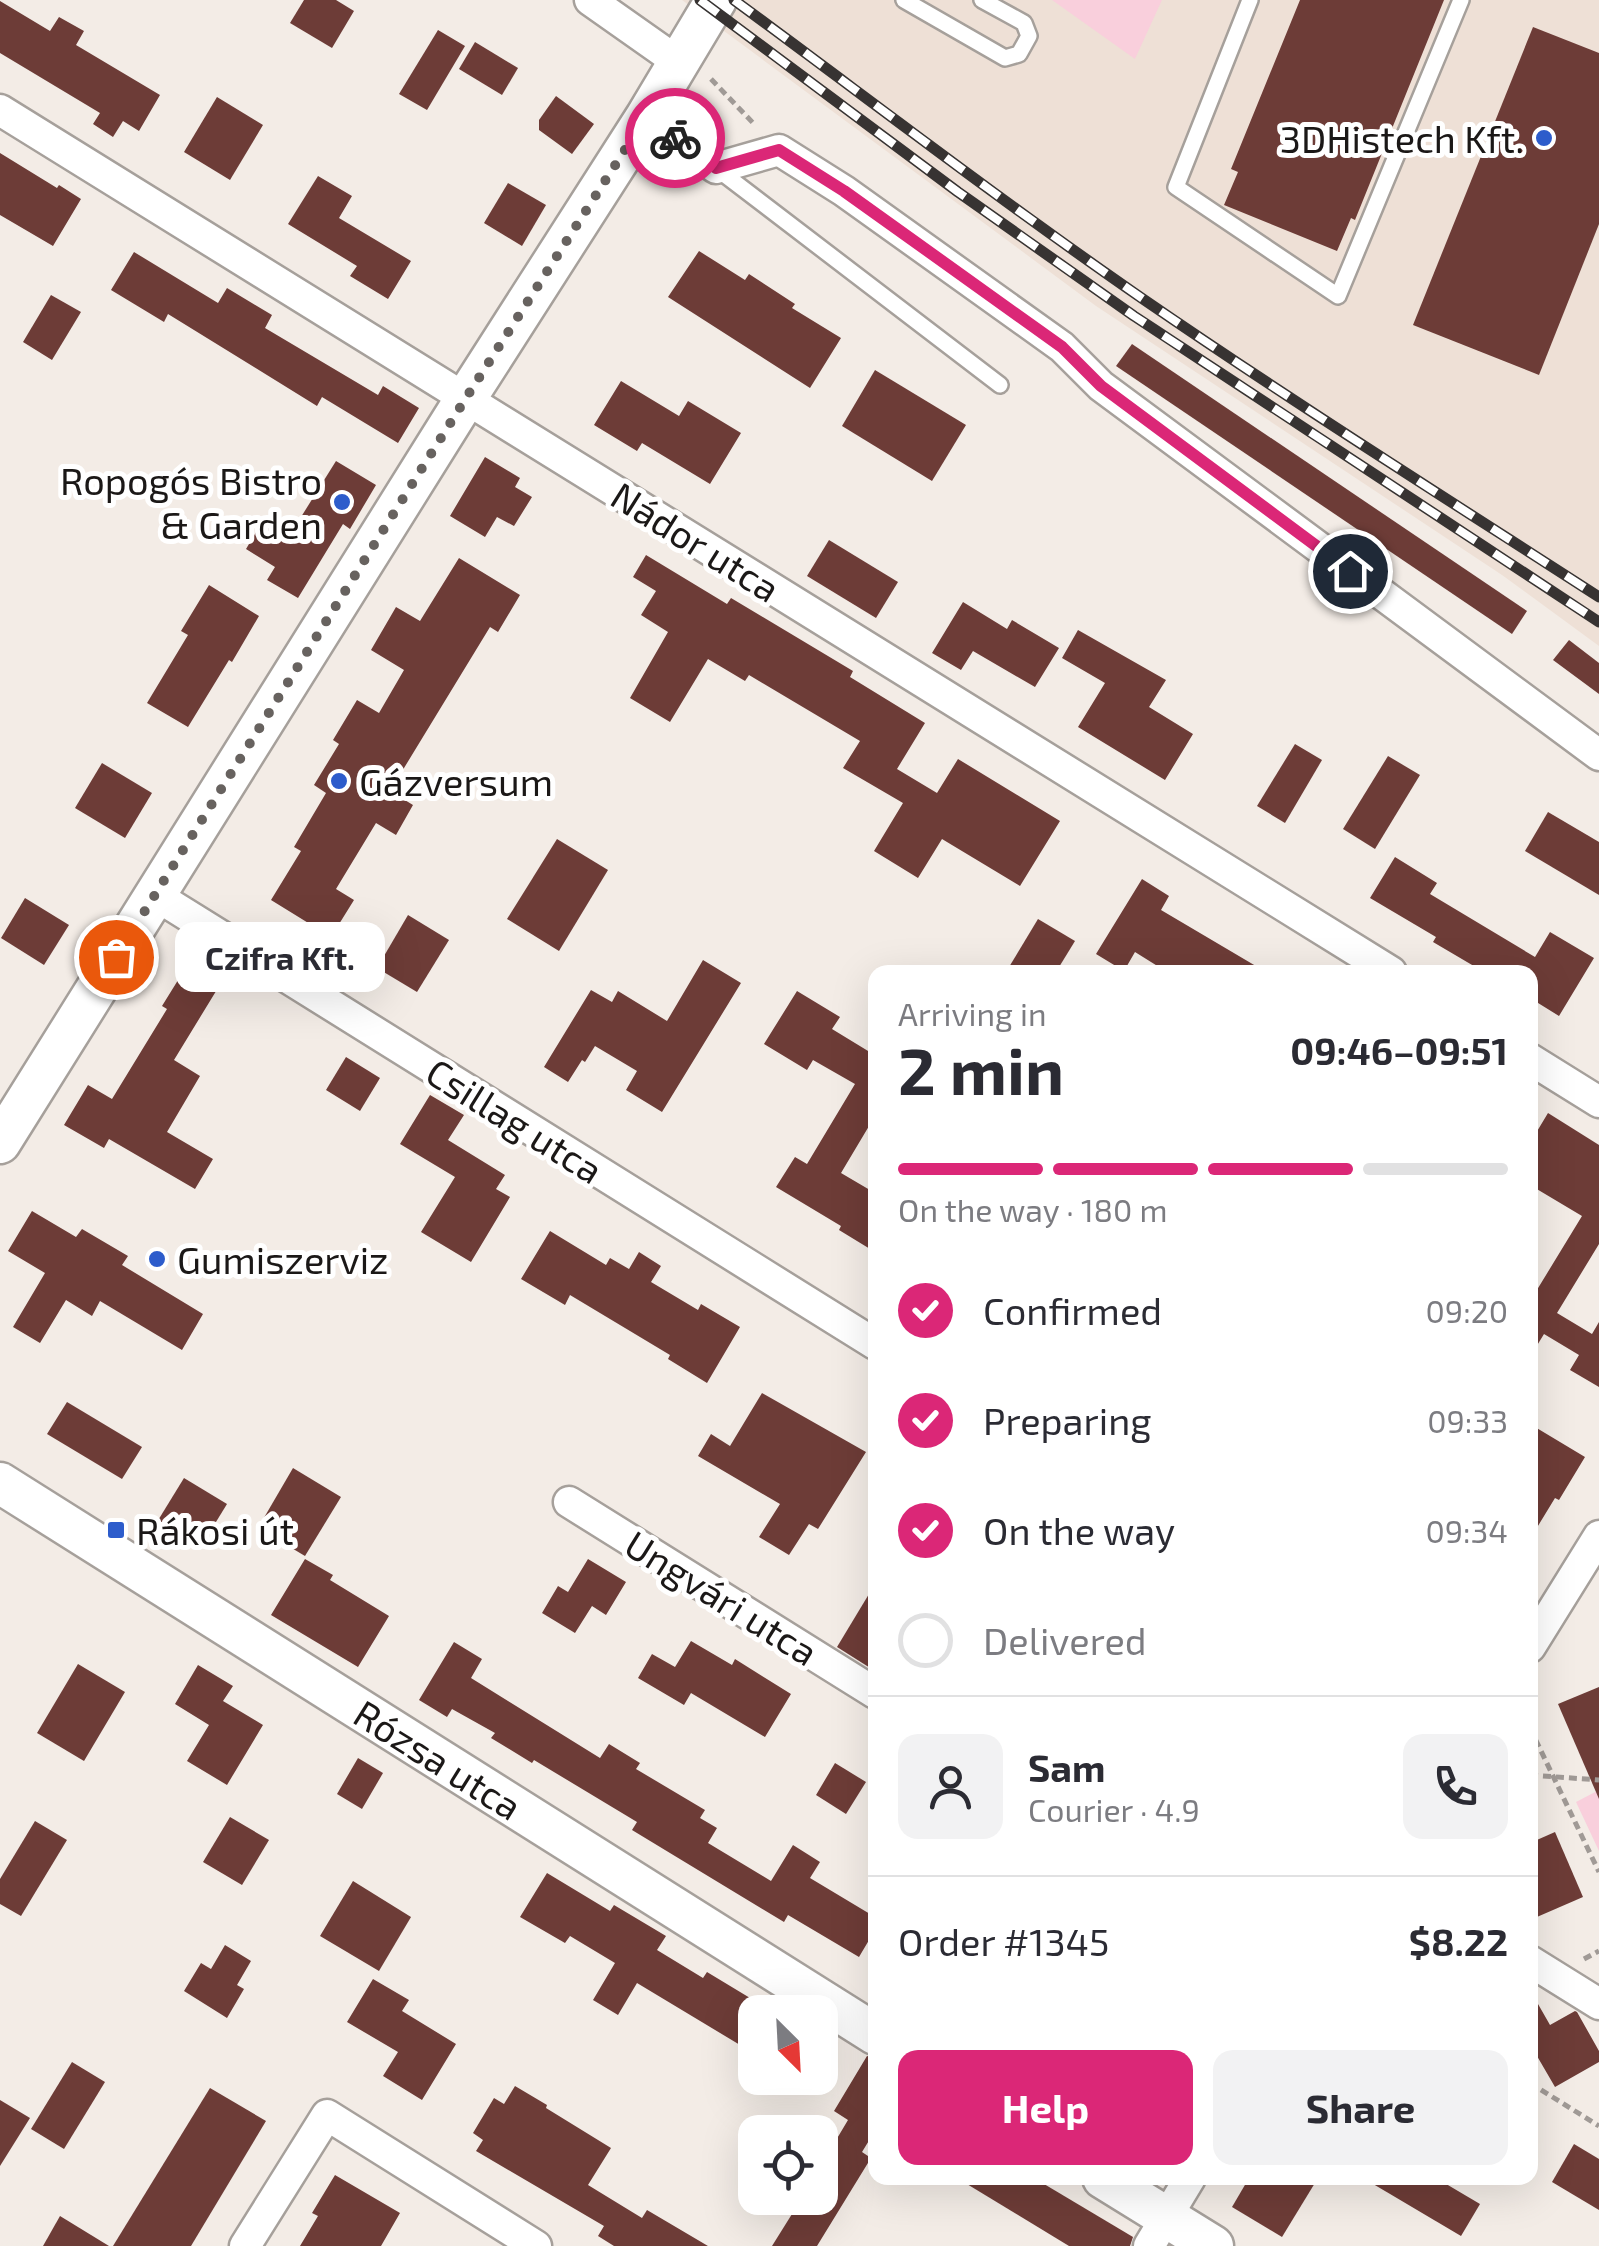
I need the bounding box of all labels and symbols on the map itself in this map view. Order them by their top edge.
courier [625,88,725,188]
place label: 3DHistech Kft. [1280,115,1524,161]
marker: 3DHistech Kft. [1533,127,1555,149]
place label: Ropogós Bistro & Garden [60,457,322,547]
street label: Nádor utca [603,471,789,611]
marker: Ropogós Bistro & Garden [331,491,353,513]
pin [1308,529,1393,614]
place label: Gázversum [359,758,553,804]
marker: Gázversum [328,770,350,792]
pin [74,915,159,1000]
callout: Czifra Kft. [176,922,386,992]
street label: Csillag utca [418,1048,612,1192]
place label: Gumiszerviz [177,1236,388,1282]
marker: Gumiszerviz [146,1248,168,1270]
place label: Rákosi út [136,1507,294,1553]
marker: Rákosi út [105,1519,127,1541]
street label: Ungvári utca [617,1520,827,1674]
street label: Rózsa utca [346,1689,530,1829]
north arrow [738,1995,838,2095]

